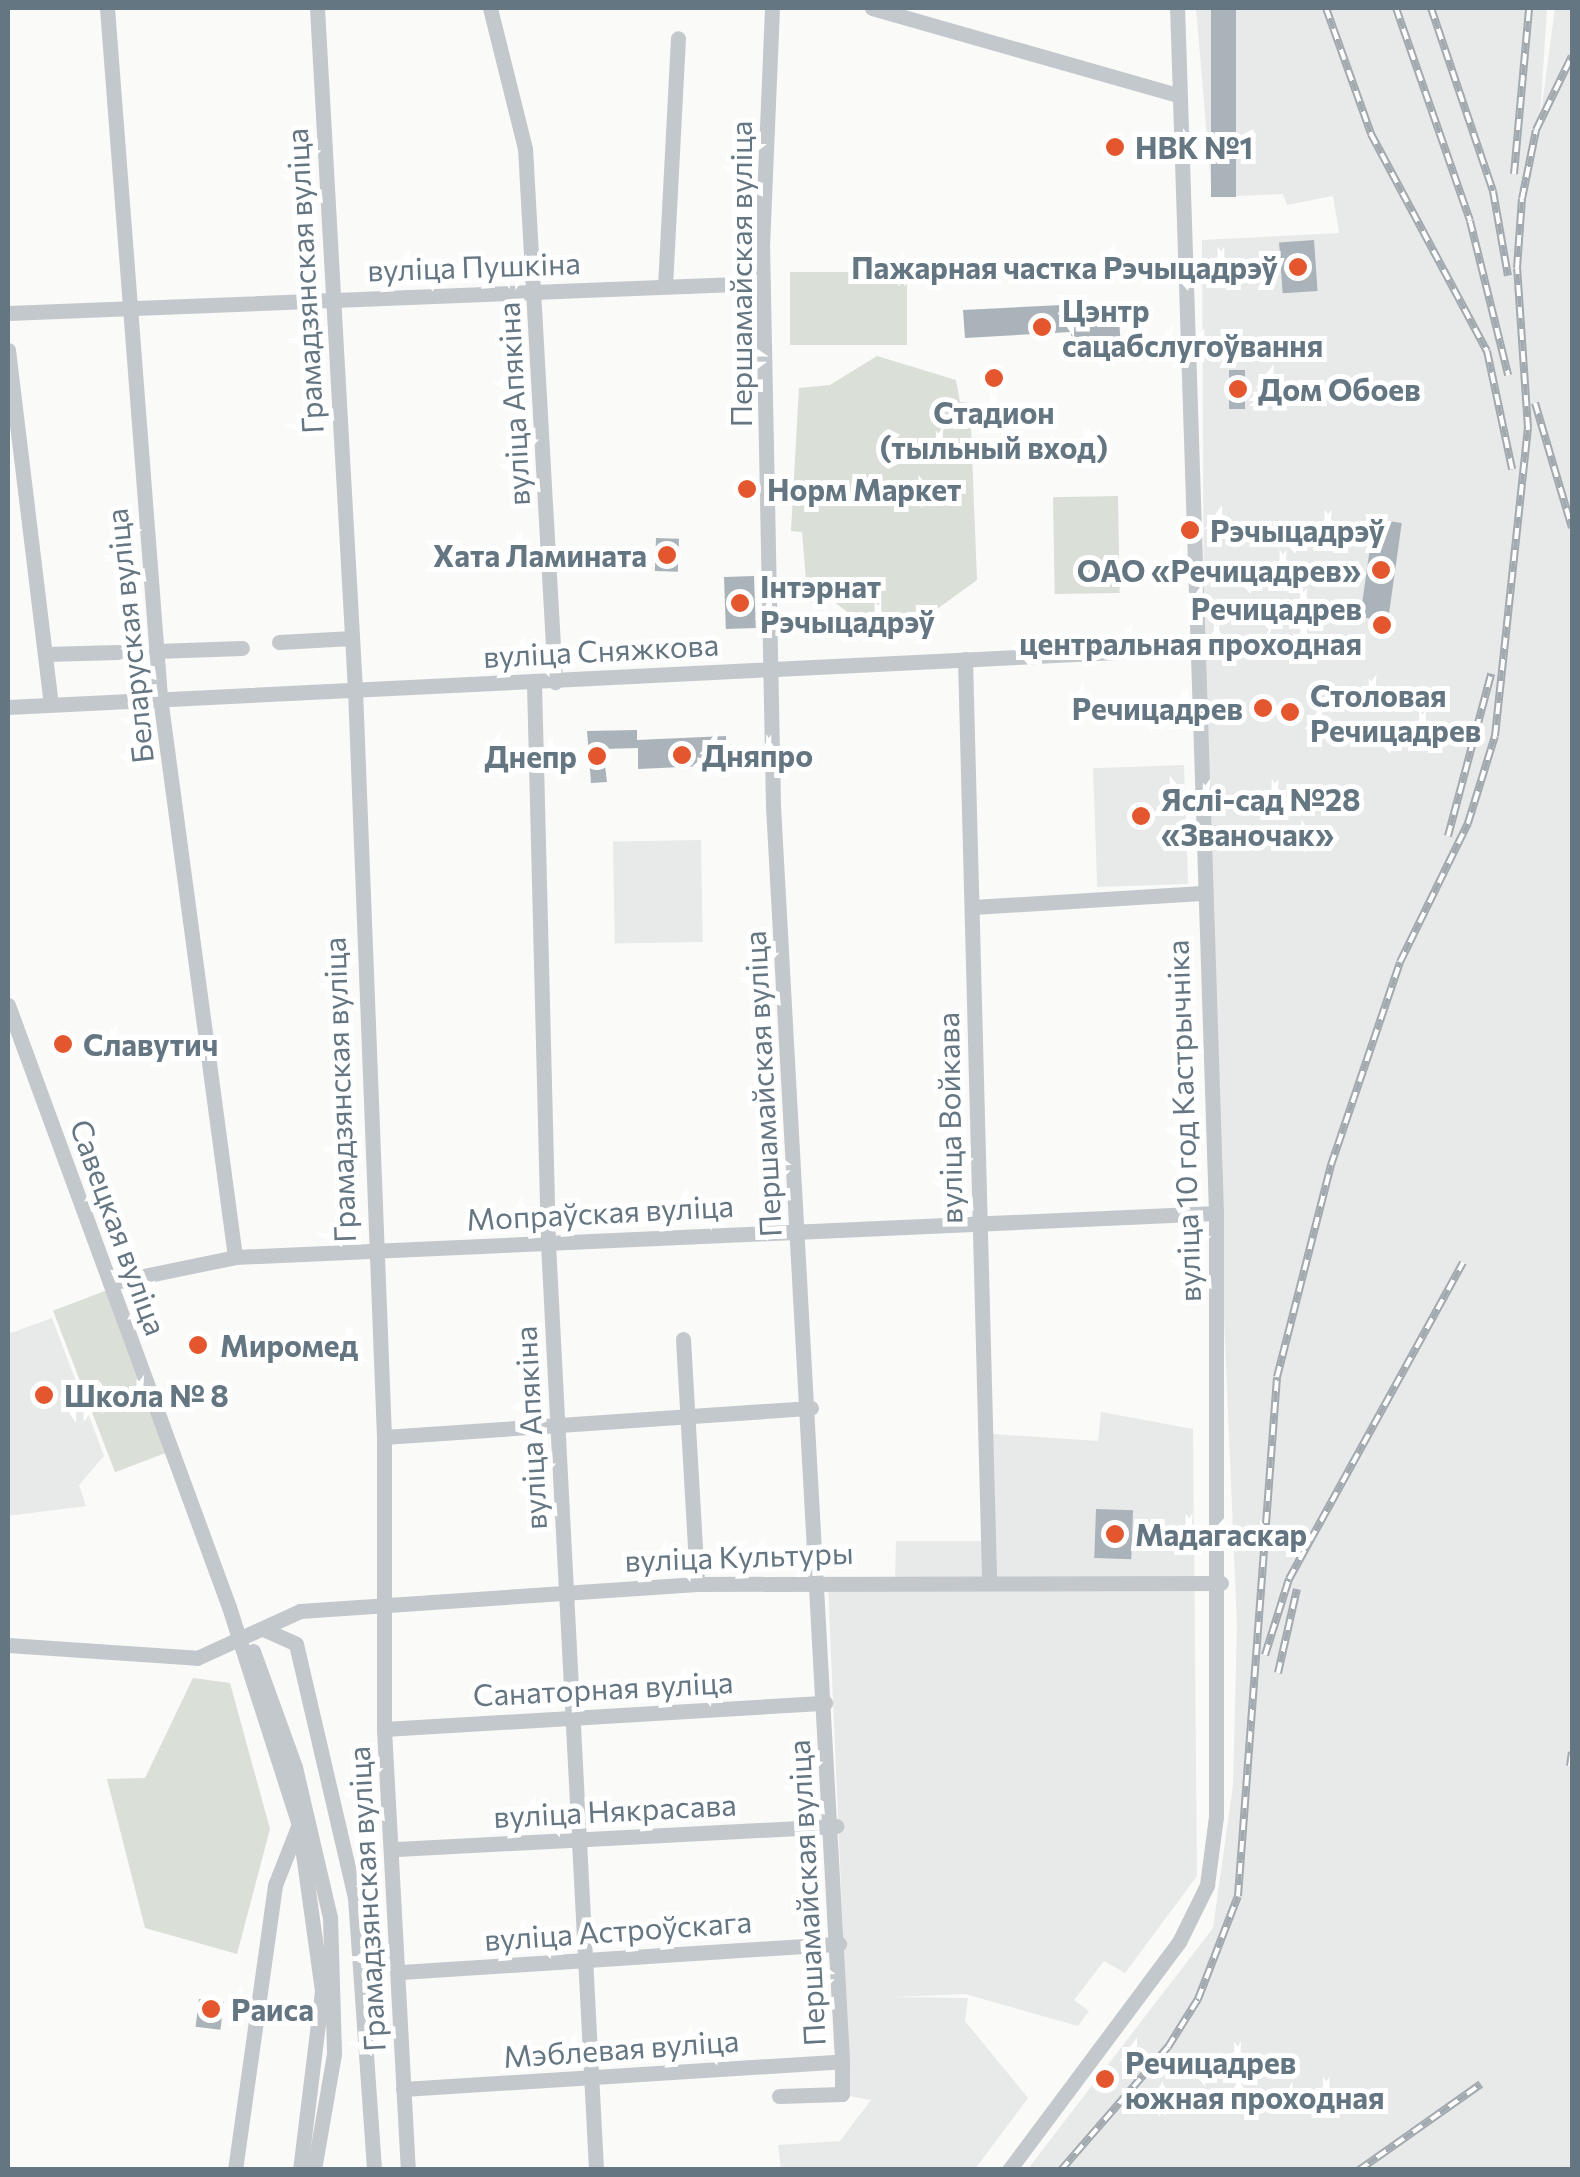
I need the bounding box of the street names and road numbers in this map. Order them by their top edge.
street label: Першамайская вуліца [722,121,758,427]
street label: Грамадзянская вуліца [278,127,330,435]
street label: вуліца Пушкіна [367,244,581,288]
street label: вуліца Апякіна [490,301,536,507]
street label: Беларуская вуліца [98,507,160,765]
street label: вуліца Сняжкова [482,626,720,674]
street label: Першамайская вуліца [736,930,788,1238]
street label: Грамадзянская вуліца [316,937,362,1243]
street label: вуліца 10 год Кастрычніка [1159,939,1207,1303]
street label: вуліца Войкава [929,1012,969,1224]
street label: Савецкая вуліца [63,1114,175,1340]
street label: Мопраўская вуліца [465,1187,735,1237]
street label: вуліца Апякіна [507,1325,553,1531]
street label: вуліца Культуры [624,1534,854,1578]
street label: Санаторная вуліца [472,1663,734,1713]
street label: Першамайская вуліца [780,1739,832,2047]
street label: Грамадзянская вуліца [340,1745,392,2053]
street label: вуліца Някрасава [493,1786,737,1834]
street label: вуліца Астроўскага [483,1903,753,1957]
street label: Мэблевая вуліца [502,2022,740,2074]

